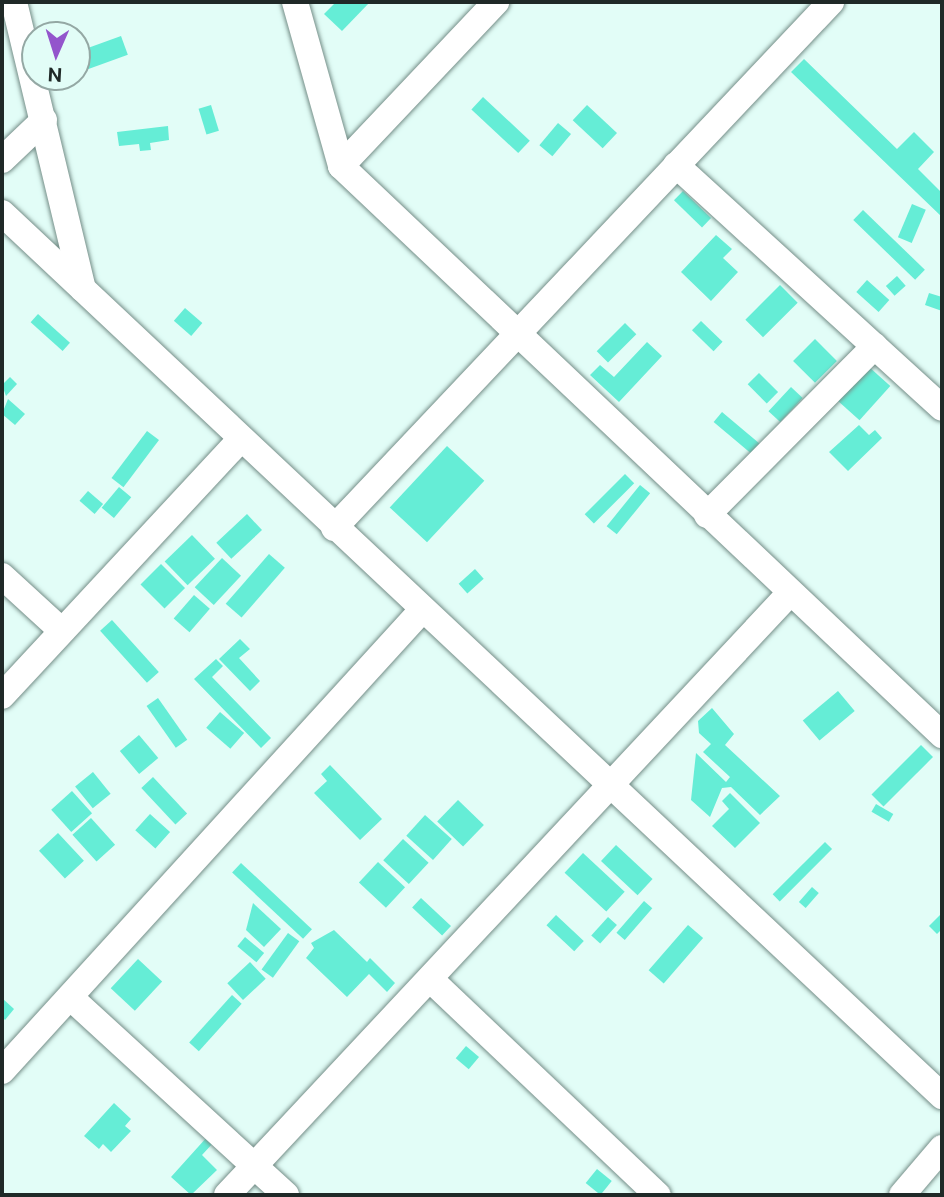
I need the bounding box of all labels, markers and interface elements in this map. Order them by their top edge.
north arrow [21,21,91,91]
text: N [47,64,63,86]

